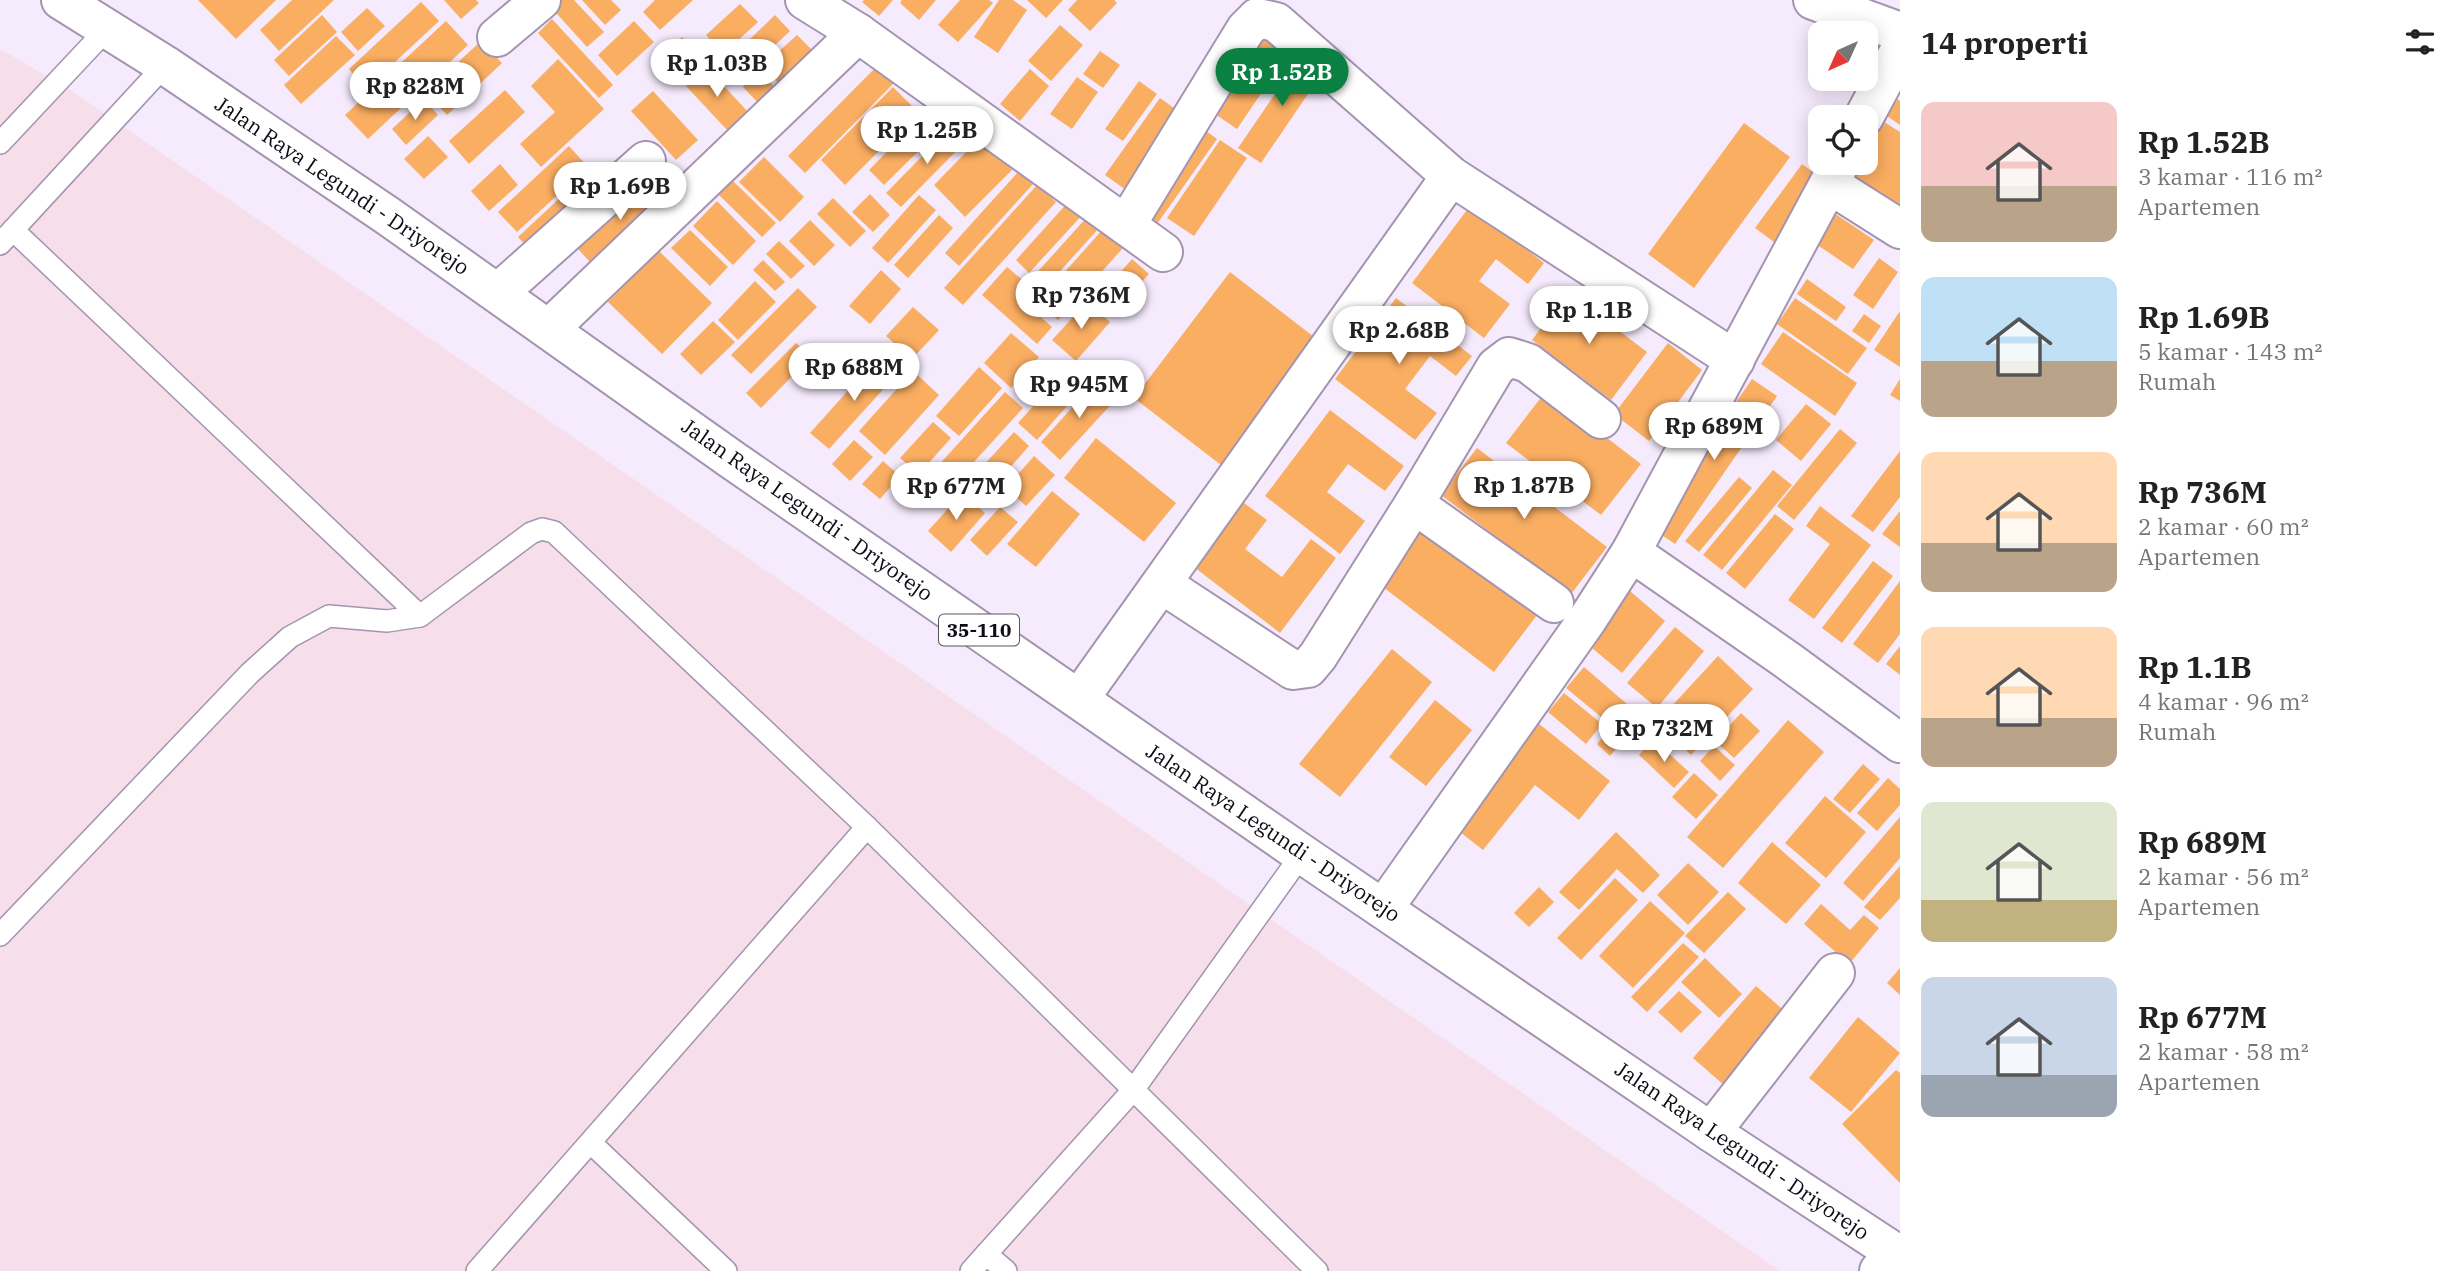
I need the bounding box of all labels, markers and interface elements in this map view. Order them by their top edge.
north arrow [1808,21,1878,91]
map controls [1808,21,1878,175]
text: 14 properti [1921,23,2088,62]
icon: filters [2401,23,2439,61]
pin: Rp 1.03B [645,40,789,99]
text: Rp 1.03B [667,47,767,77]
pin: Rp 1.52B [1210,48,1354,108]
text: Rp 1.52B [1232,56,1332,86]
pin: Rp 828M [350,62,480,122]
text: Rp 828M [366,70,464,100]
street label: Jalan Raya Legundi - Driyorejo [210,89,475,281]
button: locate [1808,105,1878,175]
pin: Rp 1.25B [855,106,999,166]
text: Rp 1.25B [877,114,977,144]
text: Rp 1.52B [2138,122,2270,161]
icon: home [1977,130,2061,214]
text: 3 kamar · 116 m² [2138,161,2323,191]
pin: Rp 1.69B [548,162,692,222]
text: Rp 1.69B [570,170,670,200]
text: Apartemen [2138,191,2260,221]
pin: Rp 736M [1016,272,1146,331]
text: Rp 736M [1032,279,1130,309]
pin: Rp 1.1B [1524,286,1654,346]
text: Rp 1.1B [1545,294,1633,324]
text: Rp 1.69B [2138,297,2270,336]
icon: home [1977,305,2061,389]
pin: Rp 2.68B [1327,306,1471,366]
text: Rp 2.68B [1349,314,1449,344]
text: 5 kamar · 143 m² [2138,336,2323,366]
pin: Rp 688M [789,344,919,403]
text: Rp 688M [805,351,903,381]
pin: Rp 945M [1014,360,1144,420]
text: Rumah [2138,366,2216,396]
text: Rp 945M [1030,368,1128,398]
pin: Rp 689M [1649,402,1779,462]
text: Rp 689M [1665,410,1763,440]
street label: Jalan Raya Legundi - Driyorejo [676,411,939,607]
pin: Rp 677M [891,462,1021,522]
pin: Rp 1.87B [1452,462,1596,521]
text: Rp 1.87B [1474,469,1574,499]
text: Rp 677M [907,470,1005,500]
text: Rp 736M [2138,472,2267,511]
icon: home [1977,480,2061,564]
text: 2 kamar · 60 m² [2138,511,2309,541]
text: Apartemen [2138,541,2260,571]
road number: 35-110 [939,614,1019,646]
text: Rp 1.1B [2138,647,2252,686]
icon: home [1977,655,2061,739]
text: 4 kamar · 96 m² [2138,686,2309,716]
pin: Rp 732M [1599,704,1729,764]
text: Rp 732M [1615,712,1713,742]
text: Rumah [2138,716,2216,746]
street label: Jalan Raya Legundi - Driyorejo [1141,736,1406,928]
text: Rp 689M [2138,822,2267,861]
icon: home [1977,830,2061,914]
text: 2 kamar · 56 m² [2138,861,2309,891]
text: Apartemen [2138,891,2260,921]
text: Rp 677M [2138,997,2267,1036]
icon: home [1977,1005,2061,1089]
text: 2 kamar · 58 m² [2138,1036,2309,1066]
street label: Jalan Raya Legundi - Driyorejo [1610,1054,1875,1246]
text: Apartemen [2138,1066,2260,1096]

